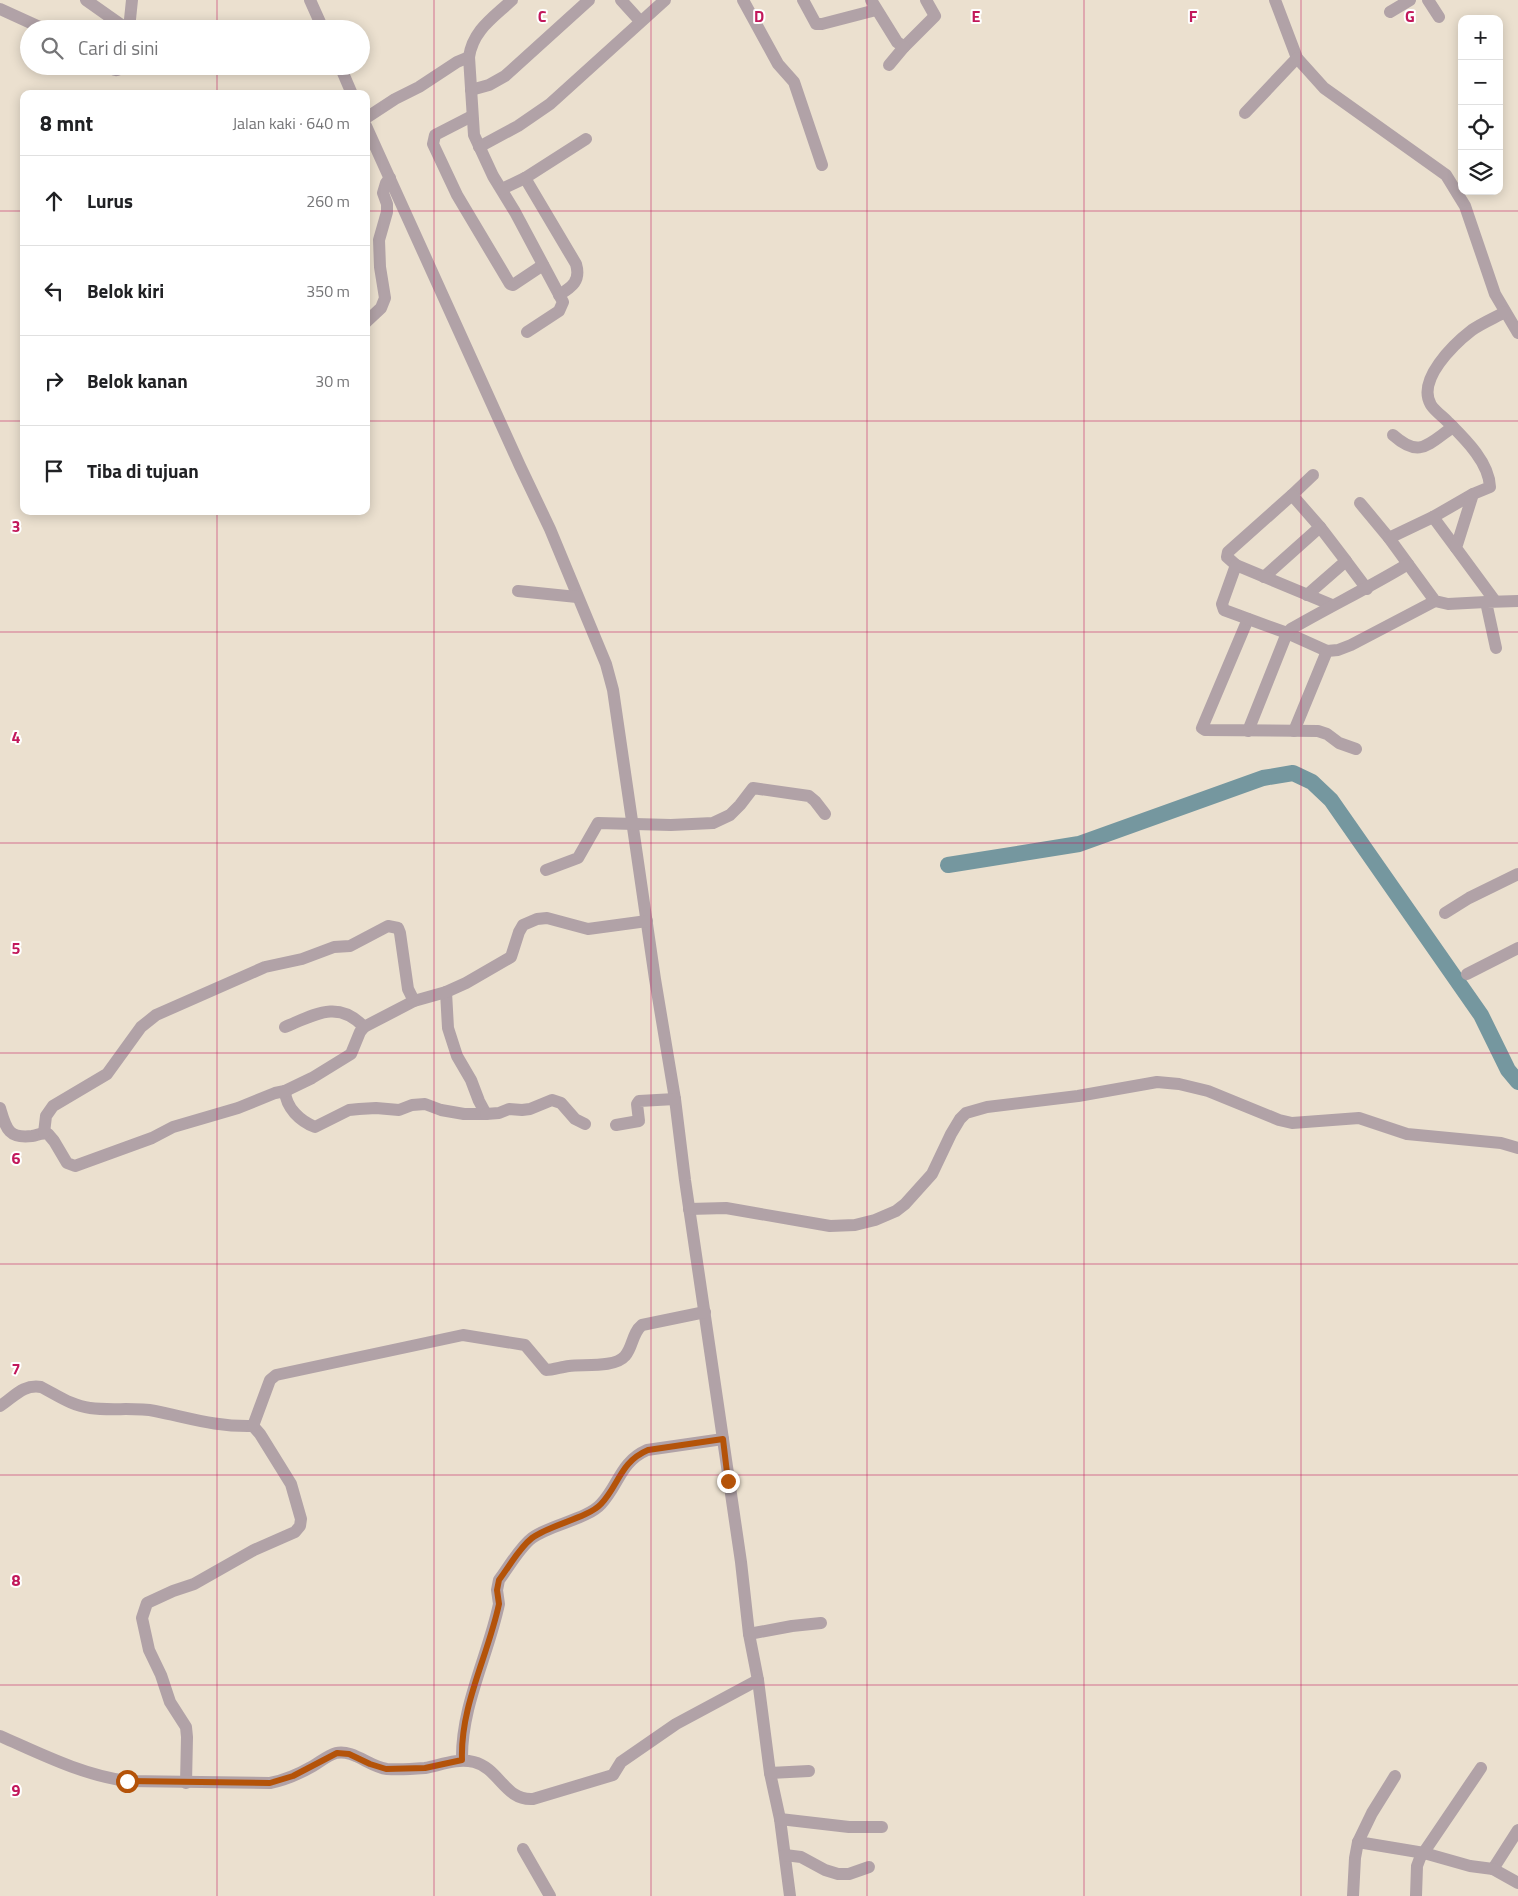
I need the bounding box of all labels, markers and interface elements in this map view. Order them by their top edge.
text: C [538,4,547,28]
text: D [754,4,764,28]
text: E [972,4,981,28]
text: F [1189,4,1198,28]
text: G [1405,4,1415,28]
map controls [1458,15,1503,195]
button: + [1458,15,1503,60]
search box [20,20,370,75]
text: Cari di sini [78,33,159,62]
icon: search [38,34,66,62]
button: − [1458,60,1503,105]
button: locate [1458,105,1503,150]
text: 8 mnt [40,107,93,139]
text: Jalan kaki · 640 m [232,111,350,135]
button: layers [1458,150,1503,195]
text: Lurus [87,186,133,215]
icon: ahead [40,187,68,215]
text: 260 m [306,189,350,213]
text: Belok kiri [87,276,164,305]
icon: left [40,277,68,305]
text: 350 m [306,279,350,303]
text: Belok kanan [87,366,188,395]
icon: right [40,367,68,395]
text: 30 m [315,369,350,393]
text: Tiba di tujuan [87,456,199,485]
icon: arrive [40,457,68,485]
text: 3 [12,514,20,538]
text: 4 [12,725,21,749]
text: 5 [12,936,21,960]
text: 6 [12,1146,21,1170]
text: 7 [12,1357,20,1381]
route end [717,1470,740,1493]
text: 8 [12,1568,21,1592]
route start [116,1770,139,1793]
text: 9 [12,1778,21,1802]

